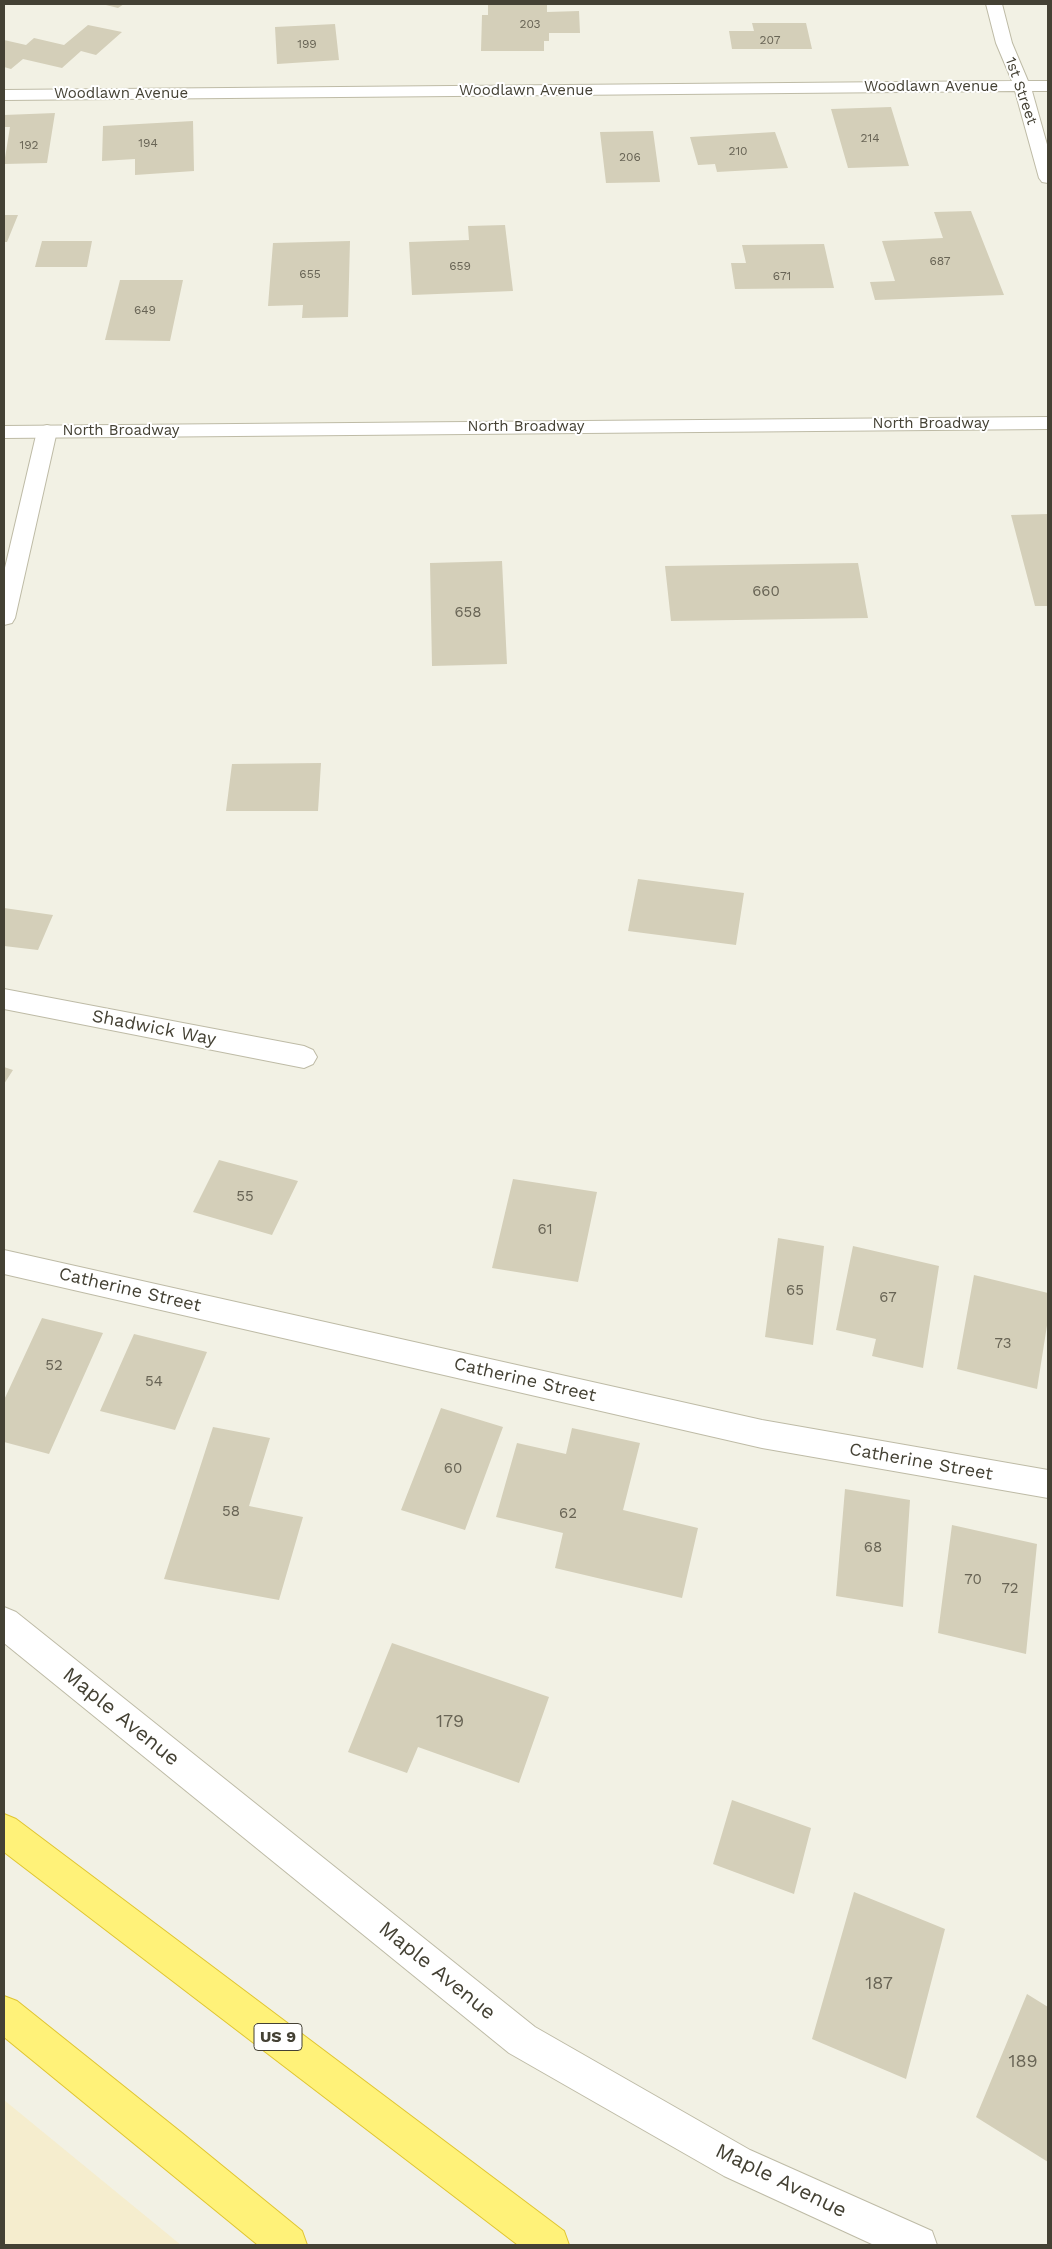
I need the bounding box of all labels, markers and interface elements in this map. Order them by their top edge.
house number: 203 [519,17,541,31]
house number: 207 [760,33,780,47]
house number: 199 [297,37,317,51]
street label: 1st Street [1001,55,1041,127]
street label: Woodlawn Avenue [864,78,998,96]
street label: Woodlawn Avenue [459,82,593,100]
street label: Woodlawn Avenue [54,85,188,103]
house number: 214 [860,131,880,145]
house number: 194 [138,136,158,150]
house number: 192 [19,138,39,152]
house number: 210 [728,144,748,158]
house number: 206 [619,150,641,164]
house number: 687 [930,254,950,268]
house number: 659 [449,259,471,273]
house number: 655 [299,267,321,281]
house number: 671 [773,269,791,283]
house number: 649 [134,303,156,317]
street label: North Broadway [873,415,989,433]
street label: North Broadway [468,418,584,436]
street label: North Broadway [63,422,179,440]
house number: 660 [752,583,780,601]
house number: 658 [454,604,482,622]
street label: Shadwick Way [90,1005,218,1051]
house number: 55 [236,1188,254,1206]
house number: 61 [538,1221,552,1239]
street label: Catherine Street [57,1263,203,1317]
house number: 65 [786,1282,804,1300]
house number: 67 [879,1289,897,1307]
house number: 73 [994,1335,1012,1353]
street label: Catherine Street [452,1353,598,1407]
house number: 52 [45,1357,63,1375]
house number: 54 [145,1373,163,1391]
street label: Catherine Street [848,1439,994,1485]
house number: 60 [444,1460,462,1478]
house number: 58 [222,1503,240,1521]
house number: 62 [559,1505,577,1523]
house number: 68 [864,1539,882,1557]
house number: 70 [964,1571,982,1589]
house number: 72 [1001,1580,1019,1598]
street label: Maple Avenue [58,1662,184,1772]
house number: 179 [436,1711,464,1733]
street label: Maple Avenue [374,1916,500,2026]
house number: 187 [865,1973,893,1995]
road number: US 9 [254,2024,302,2050]
house number: 189 [1008,2051,1038,2073]
street label: Maple Avenue [711,2138,851,2224]

